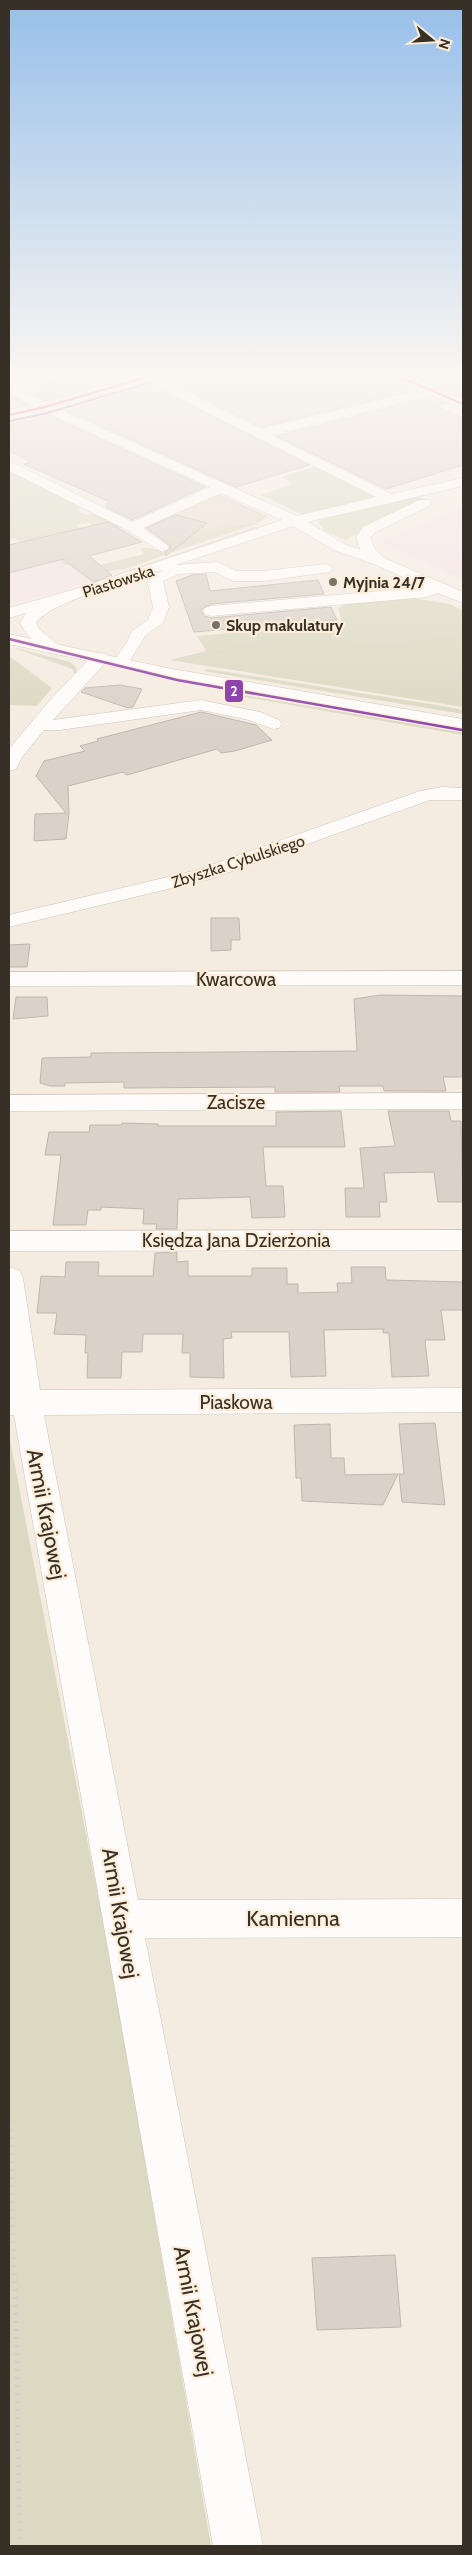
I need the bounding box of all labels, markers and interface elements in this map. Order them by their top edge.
north arrow [407,15,457,65]
text: N [434,37,454,52]
street label: Piastowska [80,561,156,602]
place label: Myjnia 24/7 [343,573,426,592]
marker: Myjnia 24/7 [327,576,339,588]
place label: Skup makulatury [226,616,344,635]
marker: Skup makulatury [210,619,222,631]
line badge: 2 [224,679,244,703]
text: 2 [230,682,238,700]
street label: Zbyszka Cybulskiego [169,831,307,892]
street label: Kwarcowa [196,968,276,991]
street label: Zacisze [207,1091,265,1114]
street label: Księdza Jana Dzierżonia [142,1229,330,1252]
street label: Piaskowa [199,1391,273,1414]
street label: Armii Krajowej [21,1447,72,1582]
street label: Armii Krajowej [96,1846,145,1981]
street label: Kamienna [246,1905,340,1932]
street label: Armii Krajowej [168,2244,219,2379]

